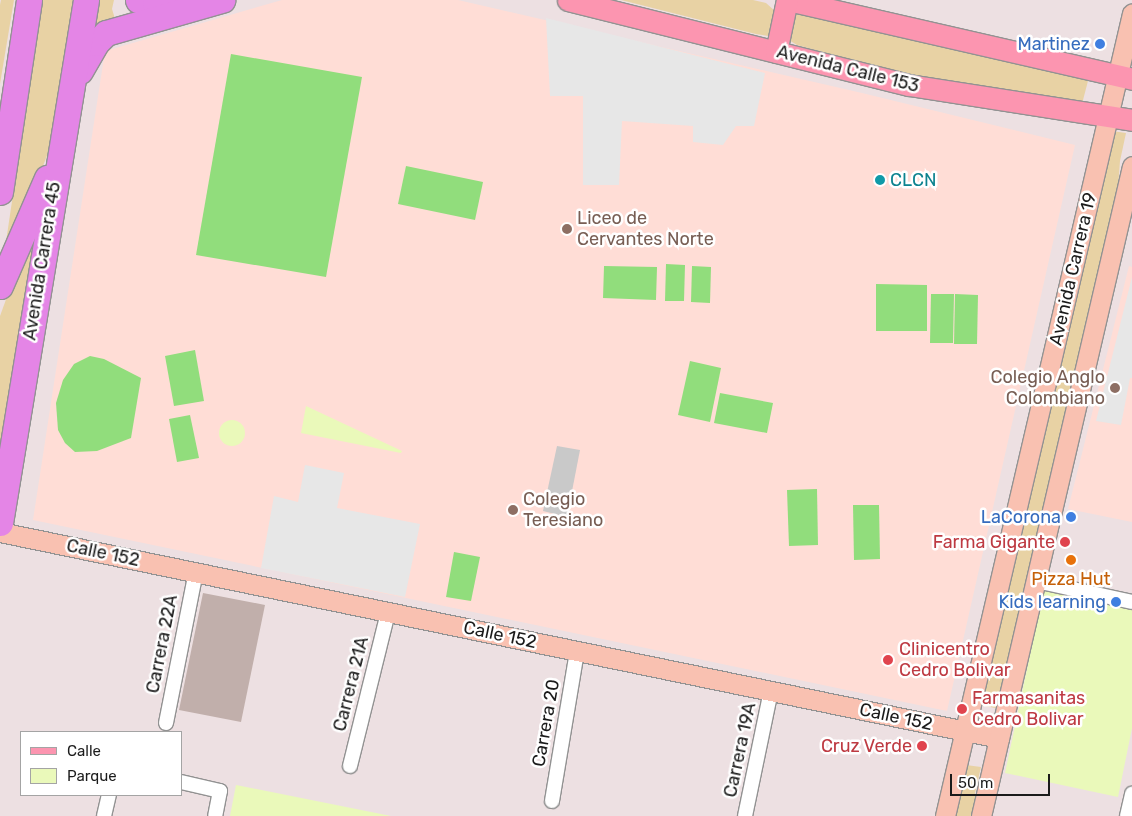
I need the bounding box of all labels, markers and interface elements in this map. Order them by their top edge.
place label: Martinez [1017,33,1090,55]
marker: Martinez [1094,38,1106,50]
street label: Avenida Calle 153 [775,41,921,97]
place label: CLCN [890,169,936,191]
marker: CLCN [874,174,886,186]
street label: Avenida Carrera 45 [19,180,65,342]
street label: Avenida Carrera 19 [1045,190,1101,348]
place label: Liceo de Cervantes Norte [577,208,714,250]
marker: Liceo de Cervantes Norte [561,223,573,235]
place label: Colegio Anglo Colombiano [990,367,1105,409]
marker: Colegio Anglo Colombiano [1109,382,1121,394]
place label: Colegio Teresiano [523,489,603,532]
marker: Colegio Teresiano [507,504,519,516]
place label: LaCorona [981,506,1061,528]
marker: LaCorona [1065,511,1077,523]
place label: Farma Gigante [933,531,1055,553]
street label: Calle 152 [65,535,141,571]
marker: Farma Gigante [1059,536,1071,548]
marker: Pizza Hut [1065,554,1077,566]
place label: Pizza Hut [1031,568,1111,590]
place label: Kids learning [998,591,1106,613]
street label: Carrera 22A [142,593,182,695]
marker: Kids learning [1110,596,1122,608]
street label: Calle 152 [462,617,538,653]
street label: Carrera 21A [329,634,373,734]
place label: Clinicentro Cedro Bolivar [899,639,1011,682]
marker: Clinicentro Cedro Bolivar [881,653,895,667]
street label: Carrera 20 [528,678,564,768]
place label: Farmasanitas Cedro Bolivar [972,688,1085,731]
street label: Calle 152 [858,699,934,735]
street label: Carrera 19A [719,701,761,799]
marker: Farmasanitas Cedro Bolivar [956,703,968,715]
legend [20,731,182,796]
place label: Cruz Verde [820,735,912,757]
marker: Cruz Verde [916,740,928,752]
text: Calle [67,742,101,760]
scale bar [952,764,1052,796]
text: Parque [67,767,117,785]
text: 50 m [958,774,993,792]

